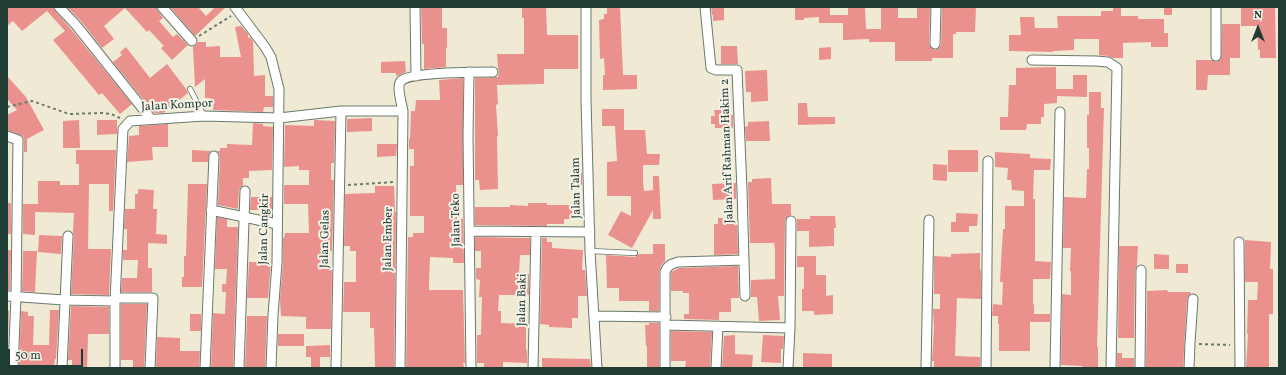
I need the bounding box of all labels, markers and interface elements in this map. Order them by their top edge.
north arrow [1238,8,1278,48]
text: N [1254,8,1262,23]
street label: Jalan Arif Rahman Hakim 2 [718,78,738,224]
street label: Jalan Kompor [141,97,213,115]
street label: Jalan Talam [569,157,585,219]
street label: Jalan Cangkir [257,193,273,265]
street label: Jalan Teko [449,193,465,247]
street label: Jalan Ember [381,207,397,271]
street label: Jalan Gelas [318,210,334,268]
street label: Jalan Baki [515,274,531,326]
scale bar [10,341,85,367]
text: 50 m [15,348,41,364]

